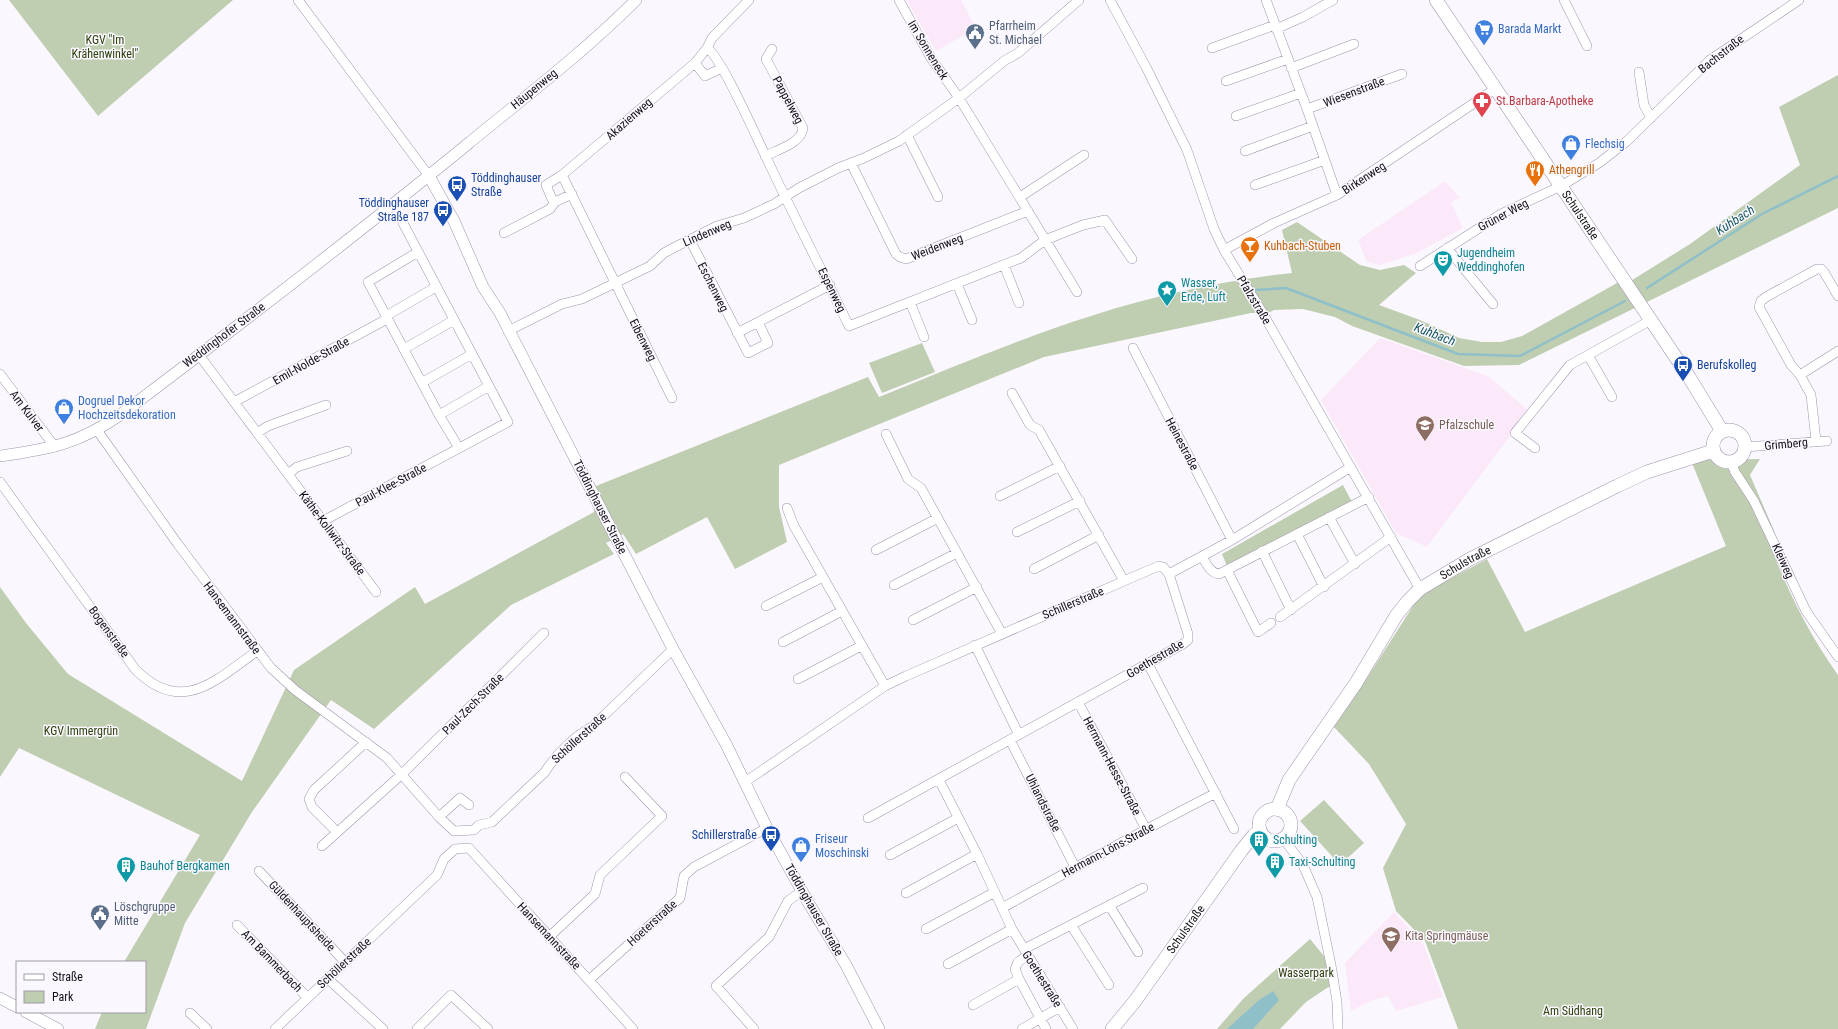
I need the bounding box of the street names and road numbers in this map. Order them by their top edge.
street label: Im Sonneneck [905,18,951,83]
street label: Bachstraße [1696,32,1747,76]
street label: Häupenweg [508,66,560,112]
street label: Pappelweg [770,74,806,126]
street label: Wiesenstraße [1321,74,1387,110]
street label: Akazienweg [603,95,655,143]
street label: Birkenweg [1340,159,1388,197]
street label: Schulstraße [1559,188,1602,243]
street label: Grüner Weg [1475,196,1531,234]
street label: Lindenweg [681,217,733,249]
street label: Weidenweg [909,231,965,263]
street label: Eschenweg [695,260,731,314]
street label: Espenweg [815,265,849,315]
street label: Pfalzstraße [1234,273,1274,327]
street label: Weddinghofer Straße [180,299,268,370]
street label: Eibenweg [626,317,660,363]
street label: Emil-Nolde-Straße [270,334,352,388]
street label: Am Kulver [7,388,47,435]
street label: Heinestraße [1162,415,1202,473]
street label: Grimberg [1764,435,1808,453]
street label: Töddinghauser Straße [570,458,630,557]
street label: Paul-Klee-Straße [353,460,429,510]
street label: Käthe-Kollwitz-Straße [296,488,368,578]
street label: Kleiweg [1769,541,1797,581]
street label: Schulstraße [1437,543,1493,582]
street label: Hansemannstraße [200,579,264,657]
street label: Schillerstraße [1040,584,1106,622]
street label: Bogenstraße [86,604,133,661]
street label: Goethestraße [1124,637,1186,681]
street label: Paul-Zech-Straße [439,670,507,738]
street label: Schöllerstraße [549,710,609,766]
street label: Hermann-Hesse-Straße [1080,714,1144,818]
street label: Uhlandstraße [1022,772,1064,835]
street label: Hermann-Löns-Straße [1059,819,1157,880]
street label: Töddinghauser Straße [782,862,846,959]
street label: Güldenhauptsheide [266,878,338,954]
street label: Hoeterstraße [624,897,680,949]
street label: Hansemannstraße [514,900,584,973]
street label: Schulstraße [1164,902,1208,956]
street label: Am Bammerbach [239,927,305,995]
street label: Schöllerstraße [314,934,374,991]
street label: Goethestraße [1019,948,1065,1010]

